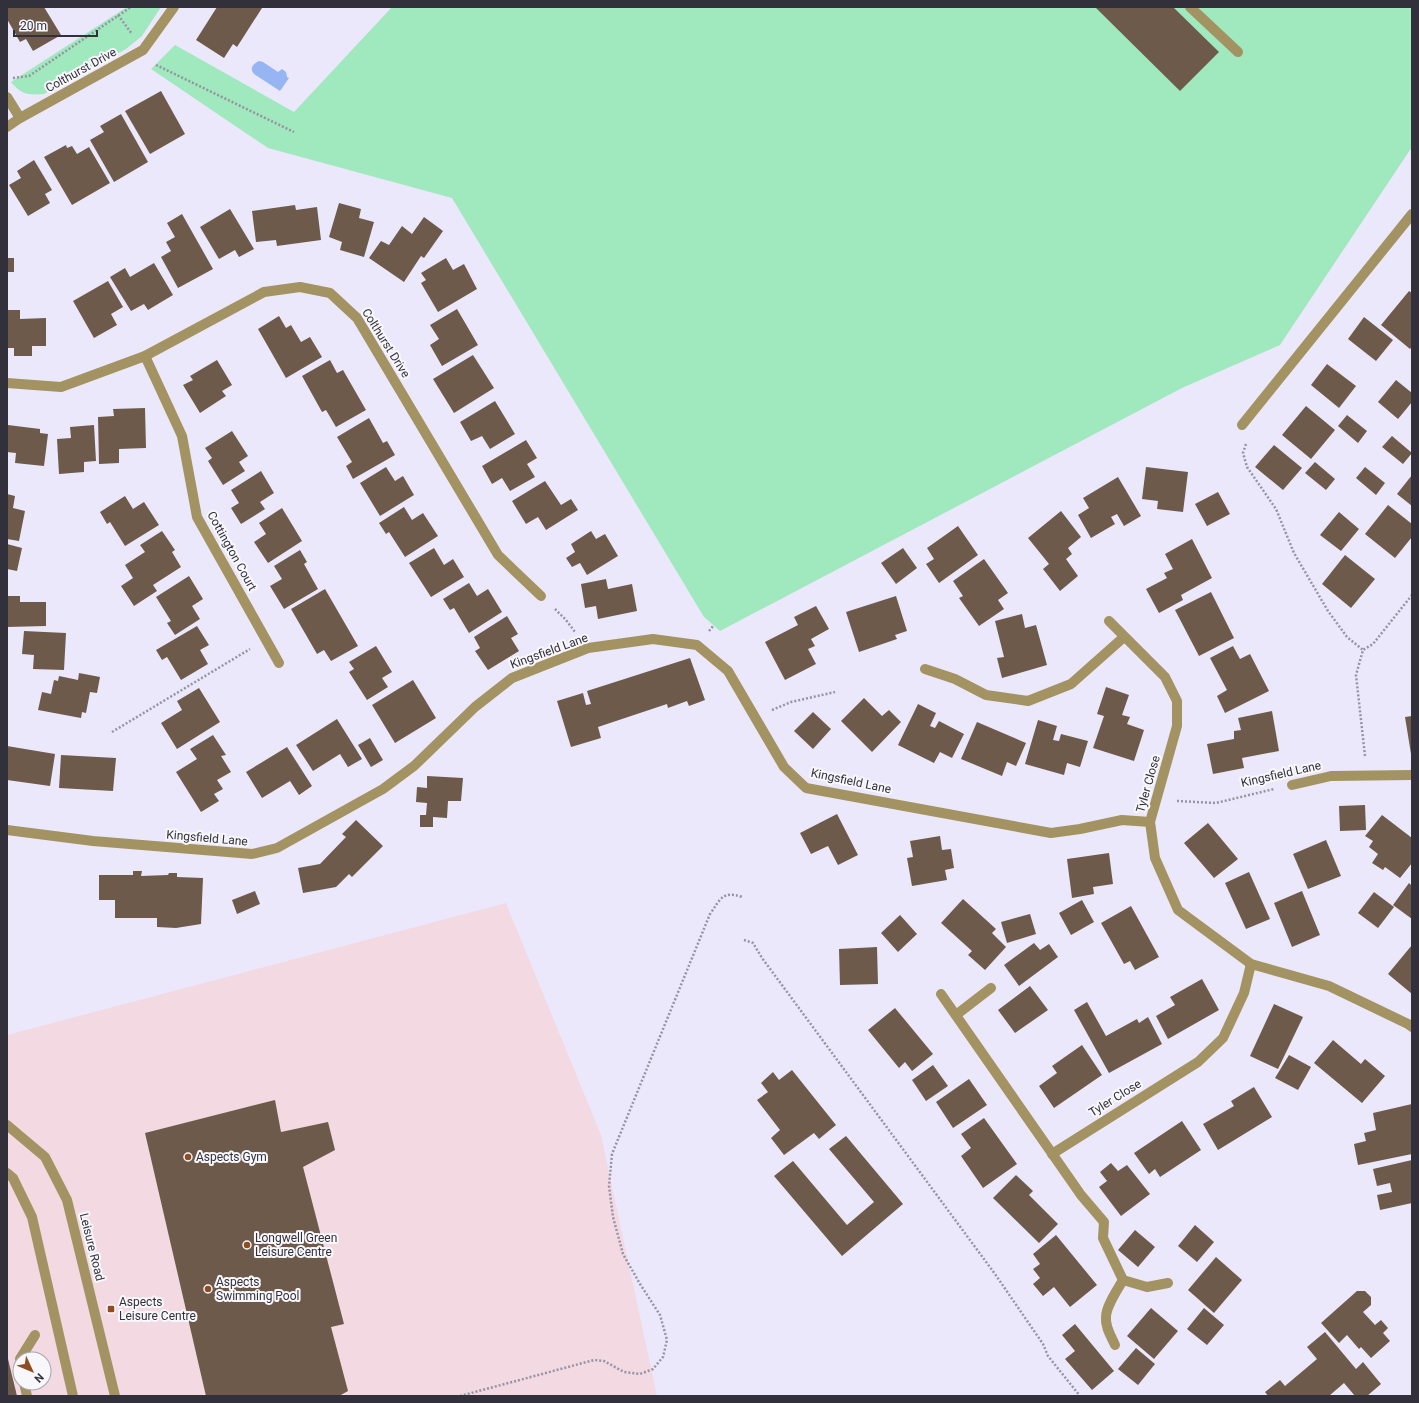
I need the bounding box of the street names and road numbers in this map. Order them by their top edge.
street label: Colthurst Drive [43,45,119,95]
street label: Colthurst Drive [359,306,413,380]
street label: Cottington Court [204,509,260,593]
street label: Kingsfield Lane [508,630,590,672]
street label: Tyler Close [1133,754,1163,814]
street label: Kingsfield Lane [1240,758,1322,790]
street label: Kingsfield Lane [810,766,892,796]
street label: Kingsfield Lane [166,827,248,849]
street label: Tyler Close [1086,1076,1144,1120]
street label: Leisure Road [77,1212,107,1282]

